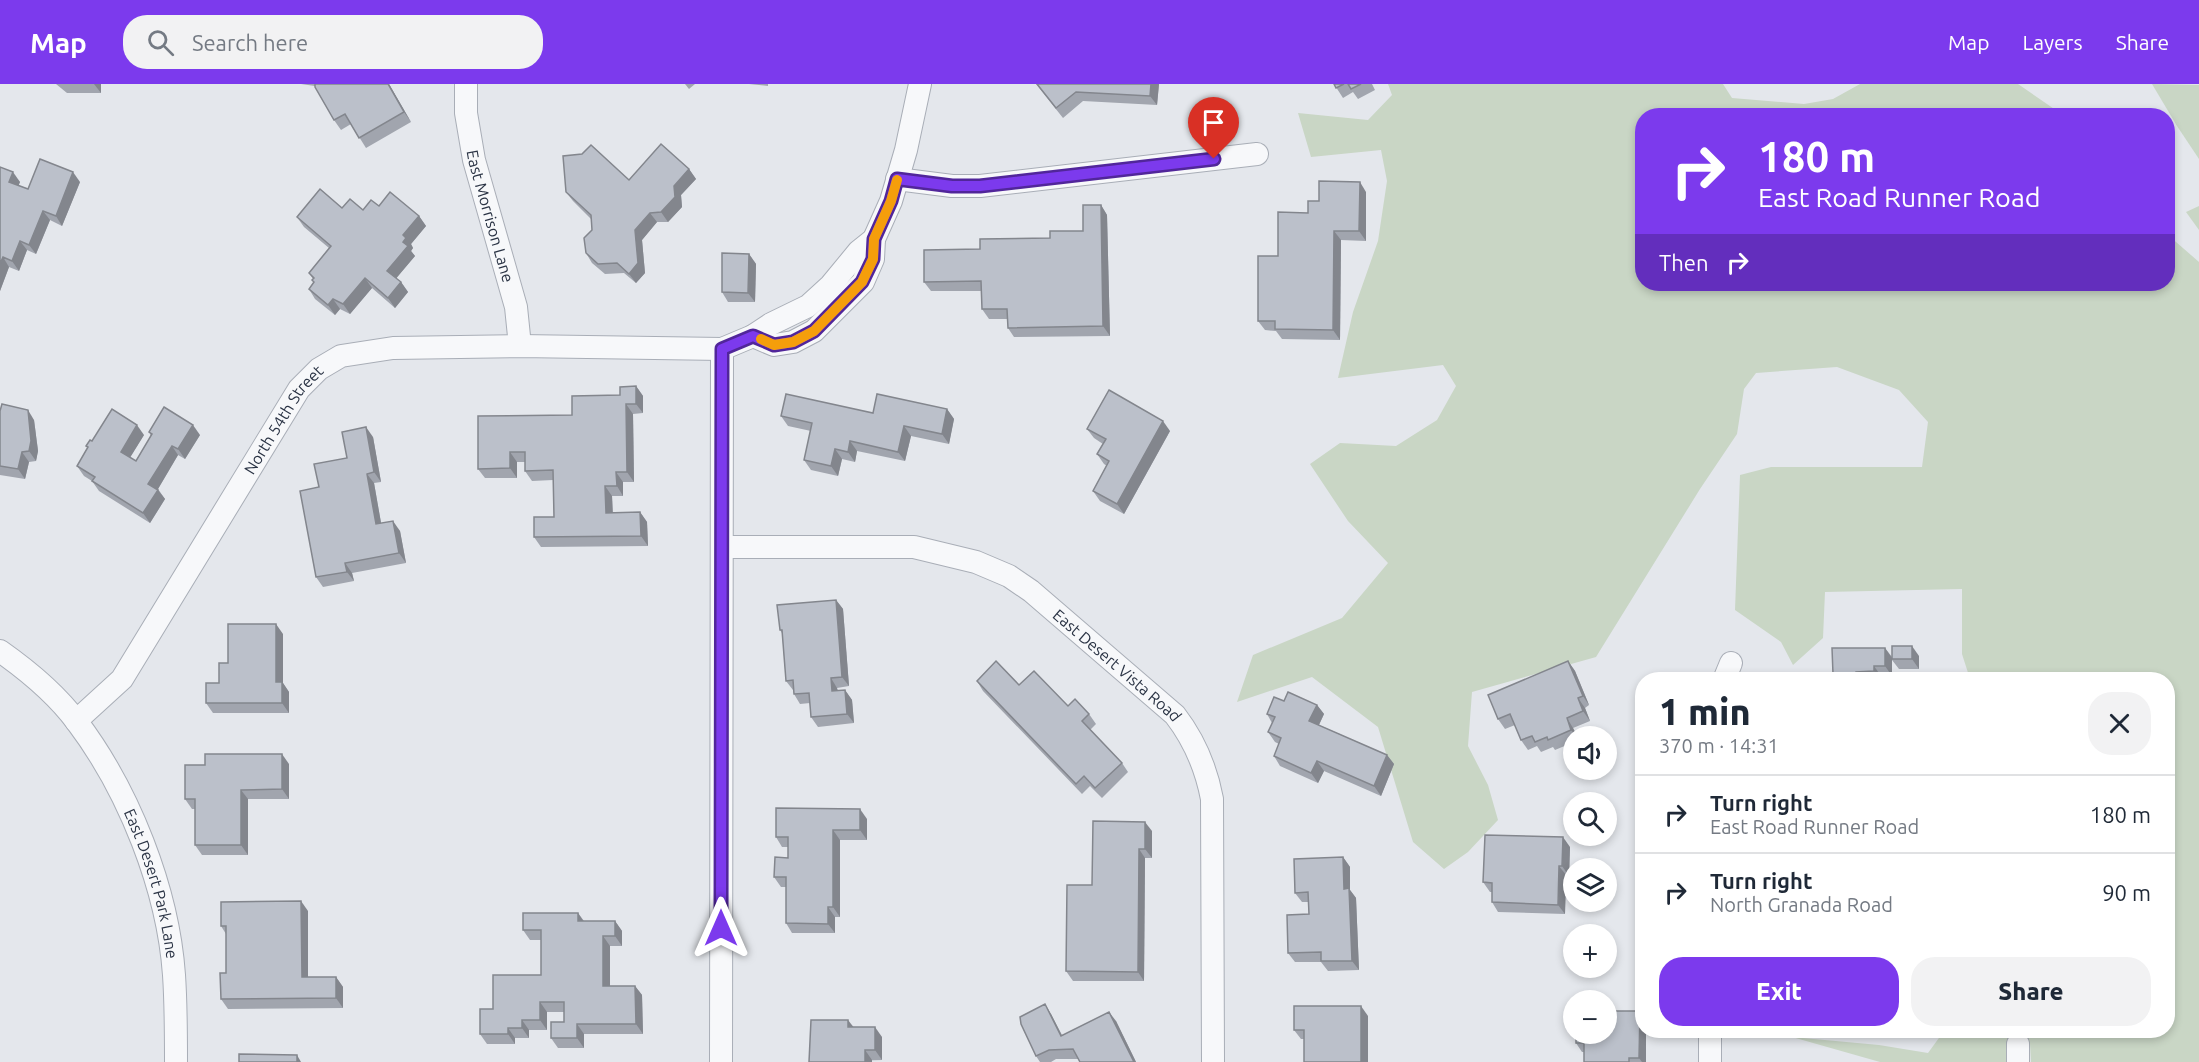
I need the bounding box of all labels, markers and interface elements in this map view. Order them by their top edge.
search box [123,15,543,69]
icon: search [144,26,177,59]
text: Map [30,27,87,58]
text: Search here [192,30,308,55]
text: Map [1948,30,1989,54]
text: Layers [2022,30,2083,54]
text: Share [2116,30,2169,54]
pin [1188,97,1239,159]
icon: arrive [1197,106,1230,139]
icon: right [1659,132,1737,210]
text: 180 m [1758,133,1875,180]
street label: East Morrison Lane [463,148,517,284]
text: East Road Runner Road [1758,182,2041,212]
icon: right [1721,246,1754,279]
text: Then [1659,250,1709,275]
street label: North 54th Street [240,361,327,477]
street label: East Desert Vista Road [1050,605,1185,725]
text: 1 min [1659,691,1751,732]
button: close [2088,692,2151,755]
map controls [1563,726,1617,1044]
button: sound [1563,726,1617,780]
text: 370 m · 14:31 [1659,734,1779,757]
text: Turn right [1710,790,1812,815]
button: search [1563,792,1617,846]
icon: right [1659,798,1692,831]
text: 180 m [2090,802,2151,827]
street label: East Desert Park Lane [121,806,181,960]
text: East Road Runner Road [1710,815,1919,838]
button: layers [1563,858,1617,912]
text: Turn right [1710,868,1812,893]
icon: right [1659,876,1692,909]
text: 90 m [2102,880,2151,905]
text: North Granada Road [1710,893,1893,916]
position arrow [689,896,753,960]
button: + [1563,924,1617,978]
button: Exit [1659,957,1899,1026]
button: Share [1911,957,2151,1026]
button: − [1563,990,1617,1044]

